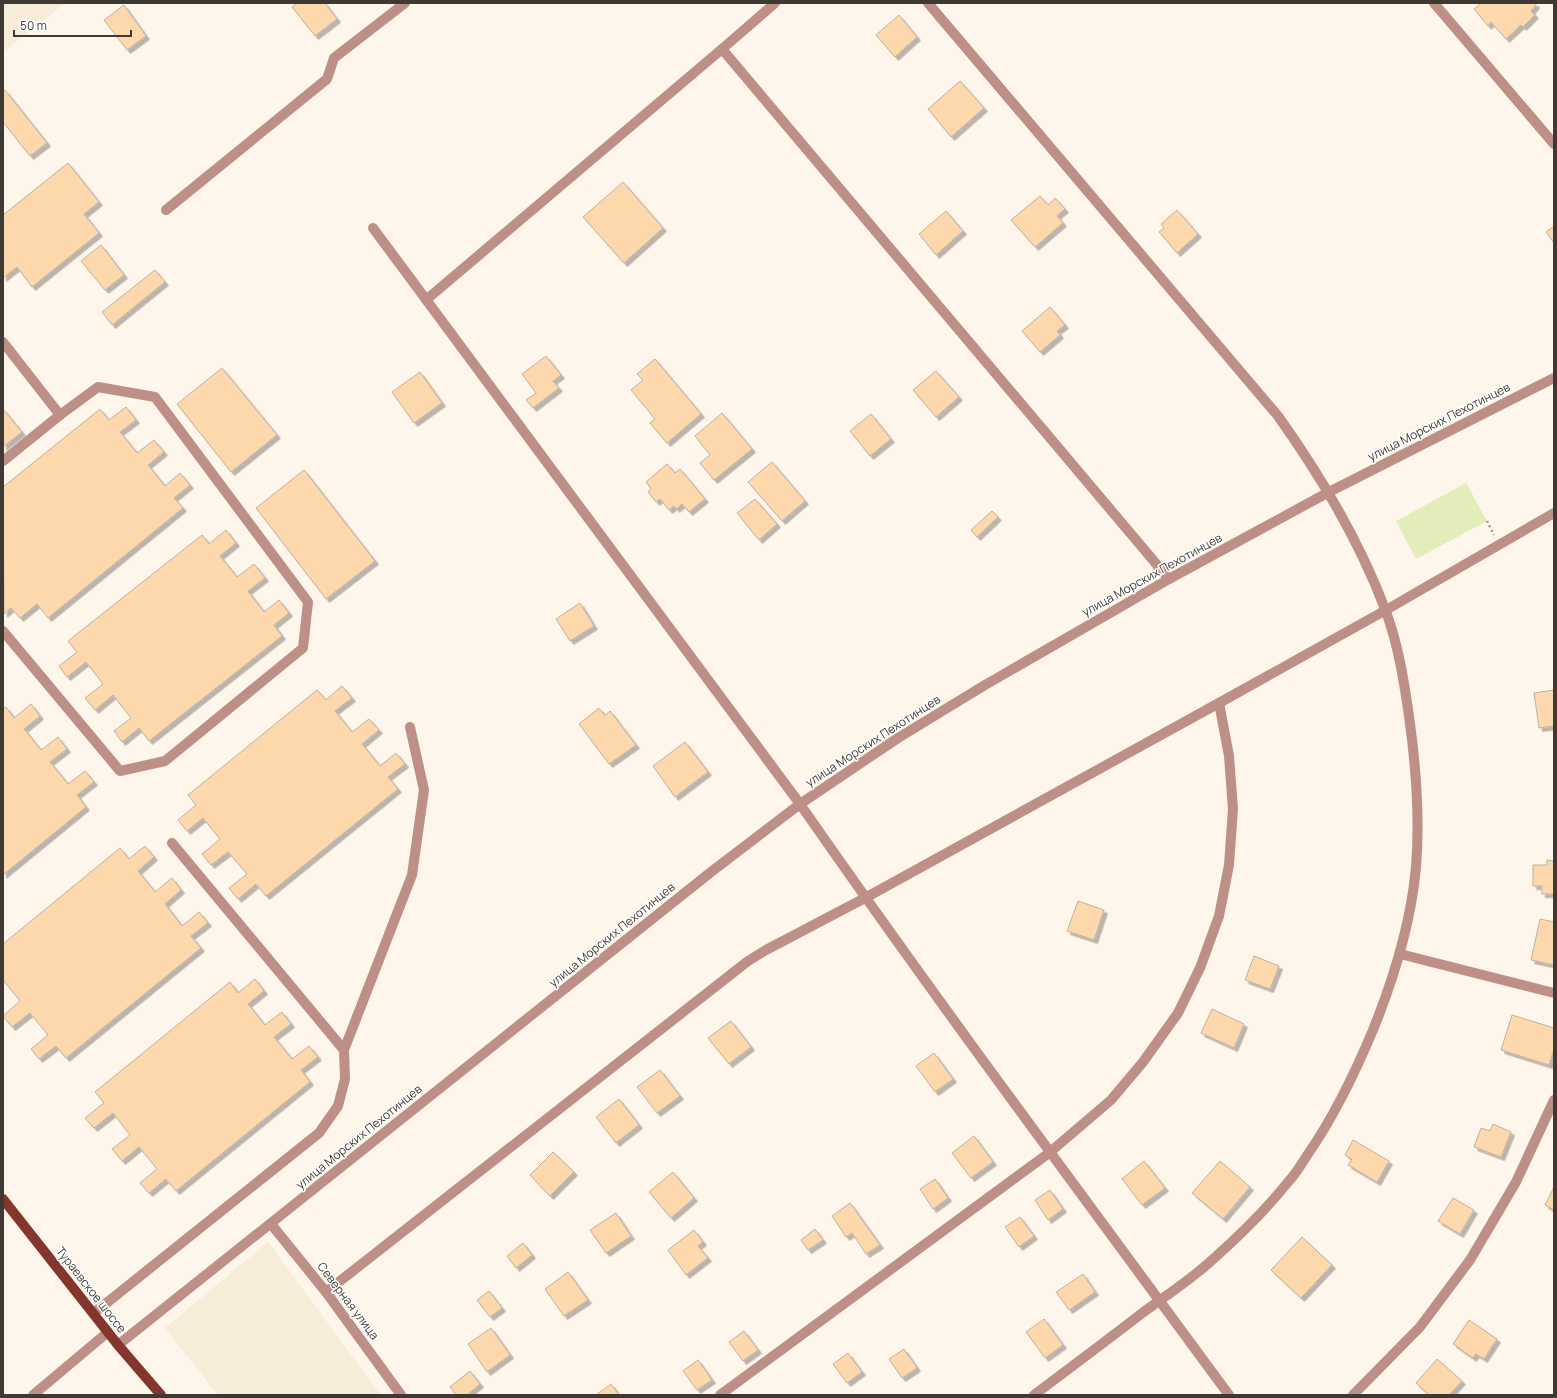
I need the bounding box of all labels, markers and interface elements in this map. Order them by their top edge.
scale bar [14,12,131,38]
text: 50 m [20,17,47,34]
street label: улица Морских Пехотинцев [1365,378,1513,465]
street label: улица Морских Пехотинцев [1079,529,1225,620]
street label: улица Морских Пехотинцев [802,690,944,791]
street label: улица Морских Пехотинцев [545,878,679,991]
street label: улица Морских Пехотинцев [292,1080,426,1193]
street label: Тураевское шоссе [52,1243,130,1336]
street label: Северная улица [314,1259,383,1343]

